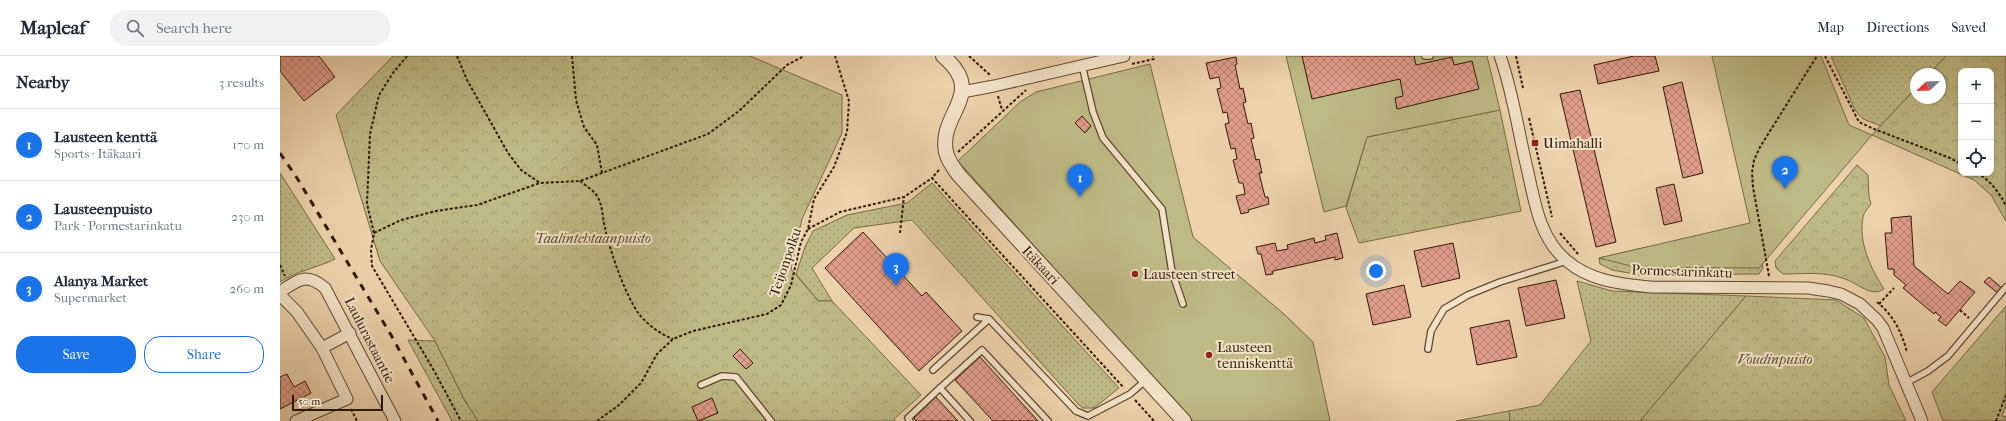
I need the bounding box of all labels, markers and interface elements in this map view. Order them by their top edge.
search box [110,10,390,46]
text: Mapleaf [20,17,86,39]
icon: search [124,17,146,39]
text: Search here [156,19,232,37]
text: Map [1817,19,1844,36]
text: Directions [1866,19,1929,36]
text: Saved [1951,19,1986,36]
north arrow [1910,68,1946,104]
map controls [1958,68,1994,176]
button: + [1958,68,1994,104]
text: Nearby [16,72,70,92]
text: 3 results [219,75,264,90]
button: − [1958,104,1994,140]
text: Lausteen kenttä [54,128,157,146]
place label: Uimahalli [1543,135,1602,152]
text: 1 [27,137,31,152]
text: 170 m [232,137,264,152]
marker: Uimahalli [1530,138,1540,148]
button: locate [1958,140,1994,176]
text: Sports · Itäkaari [54,146,141,161]
pin: 2 [1772,156,1798,189]
pin: 1 [1067,164,1093,197]
text: Lausteenpuisto [54,200,152,218]
text: 2 [26,209,32,224]
text: 230 m [231,209,264,224]
text: Park · Pormestarinkatu [54,218,182,233]
street label: Teijonpolku [766,226,805,299]
park label: Taalintehtaanpuisto [535,230,651,247]
street label: Itäkaari [1018,242,1063,288]
pin: 3 [883,253,909,286]
your location [1366,261,1386,281]
street label: Pormestarinkatu [1631,261,1733,282]
place label: Lausteen street [1143,266,1236,283]
marker: Lausteen street [1130,269,1140,279]
text: Alanya Market [54,272,148,290]
text: 3 [26,281,32,296]
text: 260 m [230,281,264,296]
text: Supermarket [54,290,127,305]
street label: Laulurastaantie [341,294,399,386]
button: Save [16,336,136,373]
button: Share [144,336,264,373]
place label: Lausteen tenniskenttä [1217,339,1293,372]
marker: Lausteen tenniskenttä [1204,350,1214,360]
park label: Voudinpuisto [1738,351,1812,368]
scale bar [292,393,383,412]
text: 50 m [298,395,320,408]

